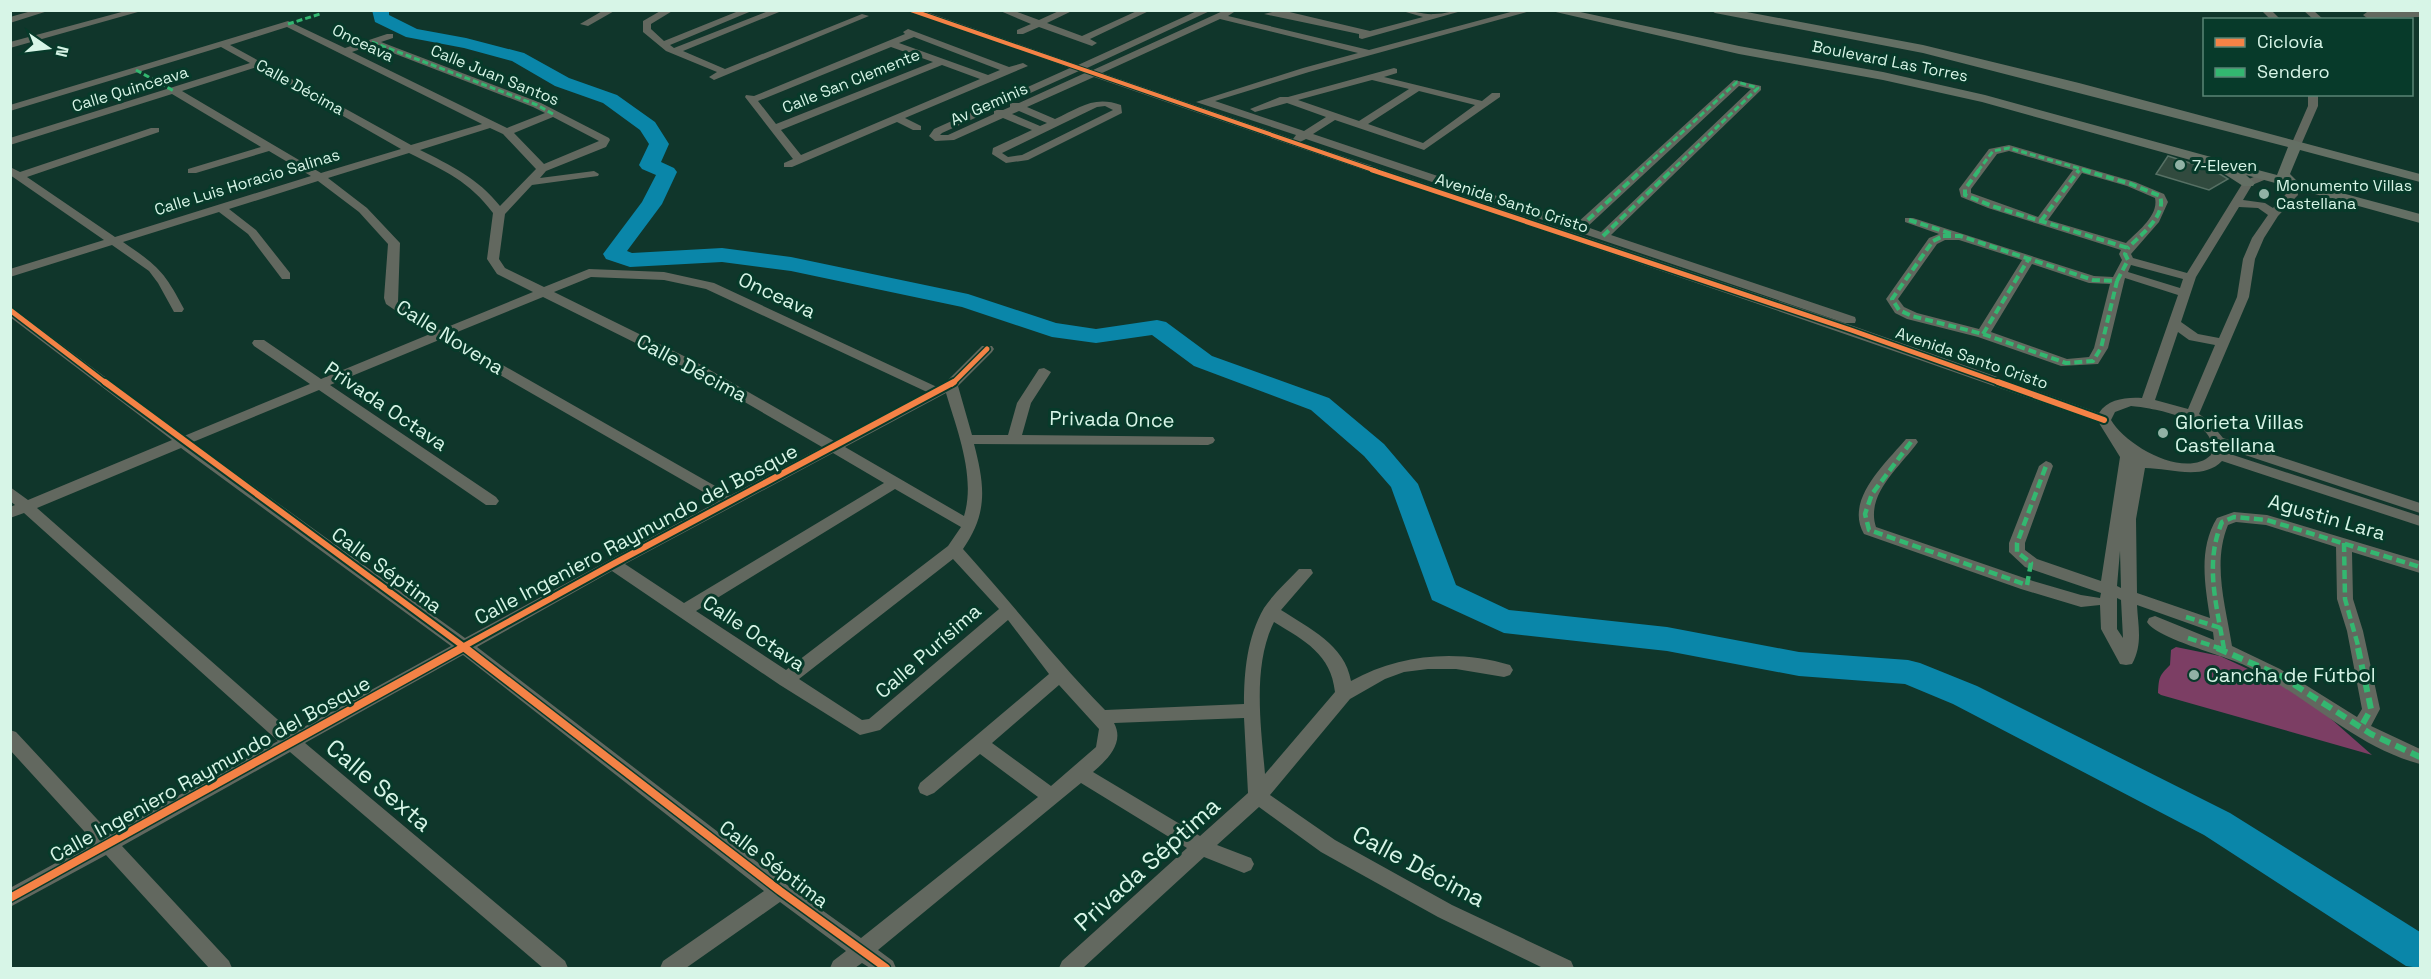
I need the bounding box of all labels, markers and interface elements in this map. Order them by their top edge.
north arrow [18,18,78,78]
legend [2203,18,2413,96]
street label: Onceava [329,19,397,67]
text: Ciclovía [2257,30,2323,53]
street label: Boulevard Las Torres [1810,36,1970,86]
street label: Calle Juan Santos [428,40,562,110]
text: N [51,44,74,59]
street label: Calle San Clemente [779,44,923,118]
street label: Calle Décima [252,54,348,120]
text: Sendero [2257,60,2330,83]
street label: Calle Quinceava [69,61,191,117]
street label: Av Geminis [947,78,1031,130]
street label: Calle Luis Horacio Salinas [152,144,342,220]
place label: 7-Eleven [2192,155,2257,176]
marker: 7-Eleven [2173,158,2187,172]
street label: Avenida Santo Cristo [1433,168,1591,238]
place label: Monumento Villas Castellana [2276,175,2412,214]
marker: Monumento Villas Castellana [2257,187,2271,201]
street label: Onceava [734,266,820,324]
street label: Calle Novena [391,294,509,380]
street label: Avenida Santo Cristo [1893,322,2051,394]
street label: Calle Décima [632,328,752,408]
street label: Privada Octava [320,355,452,457]
street label: Privada Once [1049,405,1175,433]
place label: Glorieta Villas Castellana [2175,409,2304,458]
marker: Glorieta Villas Castellana [2156,426,2170,440]
street label: Calle Ingeniero Raymundo del Bosque [470,437,802,631]
street label: Agustin Lara [2265,488,2389,546]
street label: Calle Séptima [327,521,447,619]
street label: Calle Octava [698,589,810,677]
street label: Calle Purísima [870,598,986,704]
place label: Cancha de Fútbol [2206,662,2376,688]
marker: Cancha de Fútbol [2187,668,2201,682]
street label: Calle Ingeniero Raymundo del Bosque [45,670,375,868]
street label: Calle Sexta [320,732,438,838]
street label: Privada Séptima [1067,790,1227,938]
street label: Calle Séptima [714,814,834,914]
street label: Calle Décima [1347,818,1491,914]

